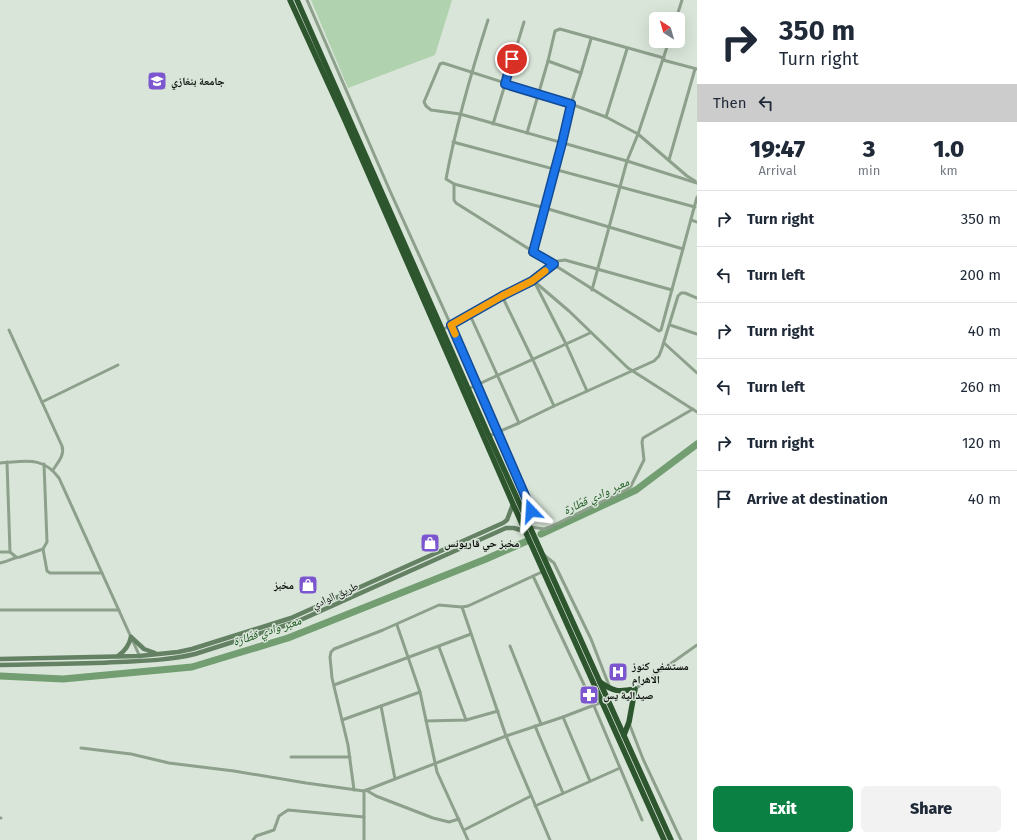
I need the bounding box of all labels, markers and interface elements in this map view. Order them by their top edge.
north arrow [649,12,685,48]
map controls [649,12,685,48]
text: 350 m [779,14,855,47]
icon: right [713,16,765,68]
pin [495,42,529,76]
icon: arrive [501,48,523,70]
text: Turn right [779,48,859,70]
school or university icon: جامعة بنغازي [146,70,168,92]
place label: جامعة بنغازي [171,75,225,90]
icon: left [755,92,777,114]
text: Then [713,94,747,112]
text: 19:47 [750,135,805,163]
text: 3 [863,135,875,163]
text: 1.0 [933,135,964,163]
text: Arrival [758,163,796,178]
text: min [858,163,880,178]
text: km [940,163,958,178]
icon: right [713,208,735,230]
text: Turn right [747,210,814,228]
text: 350 m [961,210,1001,228]
icon: left [713,264,735,286]
text: Turn left [747,266,805,284]
text: 200 m [960,266,1001,284]
icon: right [713,320,735,342]
text: Turn right [747,322,814,340]
text: 40 m [968,322,1001,340]
icon: left [713,376,735,398]
text: Turn left [747,378,805,396]
text: 260 m [960,378,1001,396]
icon: right [713,432,735,454]
text: Turn right [747,434,814,452]
text: 120 m [962,434,1001,452]
water label: معبر وادي قطّارة [561,474,633,520]
icon: arrive [713,488,735,510]
position arrow [510,490,552,532]
text: Arrive at destination [747,490,888,508]
text: 40 m [968,490,1001,508]
shop icon: مخبز حي قاريونس [419,532,441,554]
place label: مخبز حي قاريونس [444,537,520,552]
shop icon: مخبز [297,574,319,596]
place label: مخبز [273,579,294,592]
street label: طريق الوادي [310,579,361,613]
water label: معبر وادي قطّارة [231,613,304,652]
place label: مستشفى كنوز الاهرام [631,660,689,687]
hospital icon: مستشفى كنوز الاهرام [607,661,629,683]
pharmacy icon: صيدالية يس [578,684,600,706]
place label: صيدالية يس [603,689,654,703]
button: Exit [713,786,853,832]
button: Share [861,786,1001,832]

